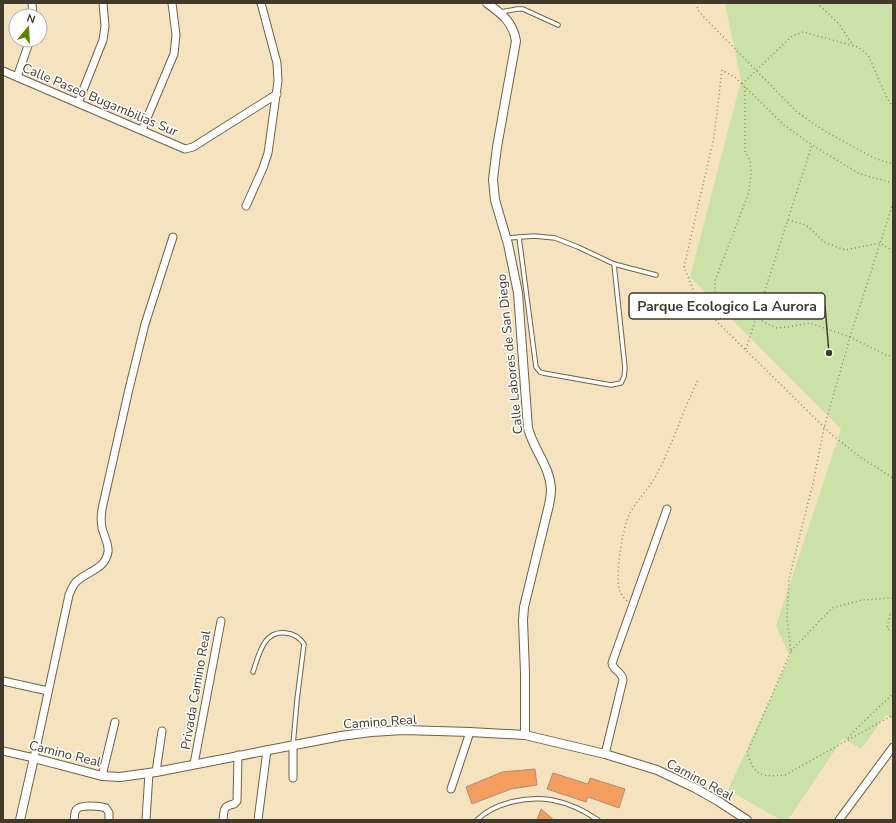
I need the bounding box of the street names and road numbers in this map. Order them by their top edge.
street label: Calle Paseo Bugambilias Sur [19,59,181,141]
street label: Calle Labores de San Diego [493,273,527,435]
street label: Privada Camino Real [177,629,215,751]
street label: Camino Real [343,710,418,734]
street label: Camino Real [27,736,103,772]
street label: Camino Real [663,755,737,805]

